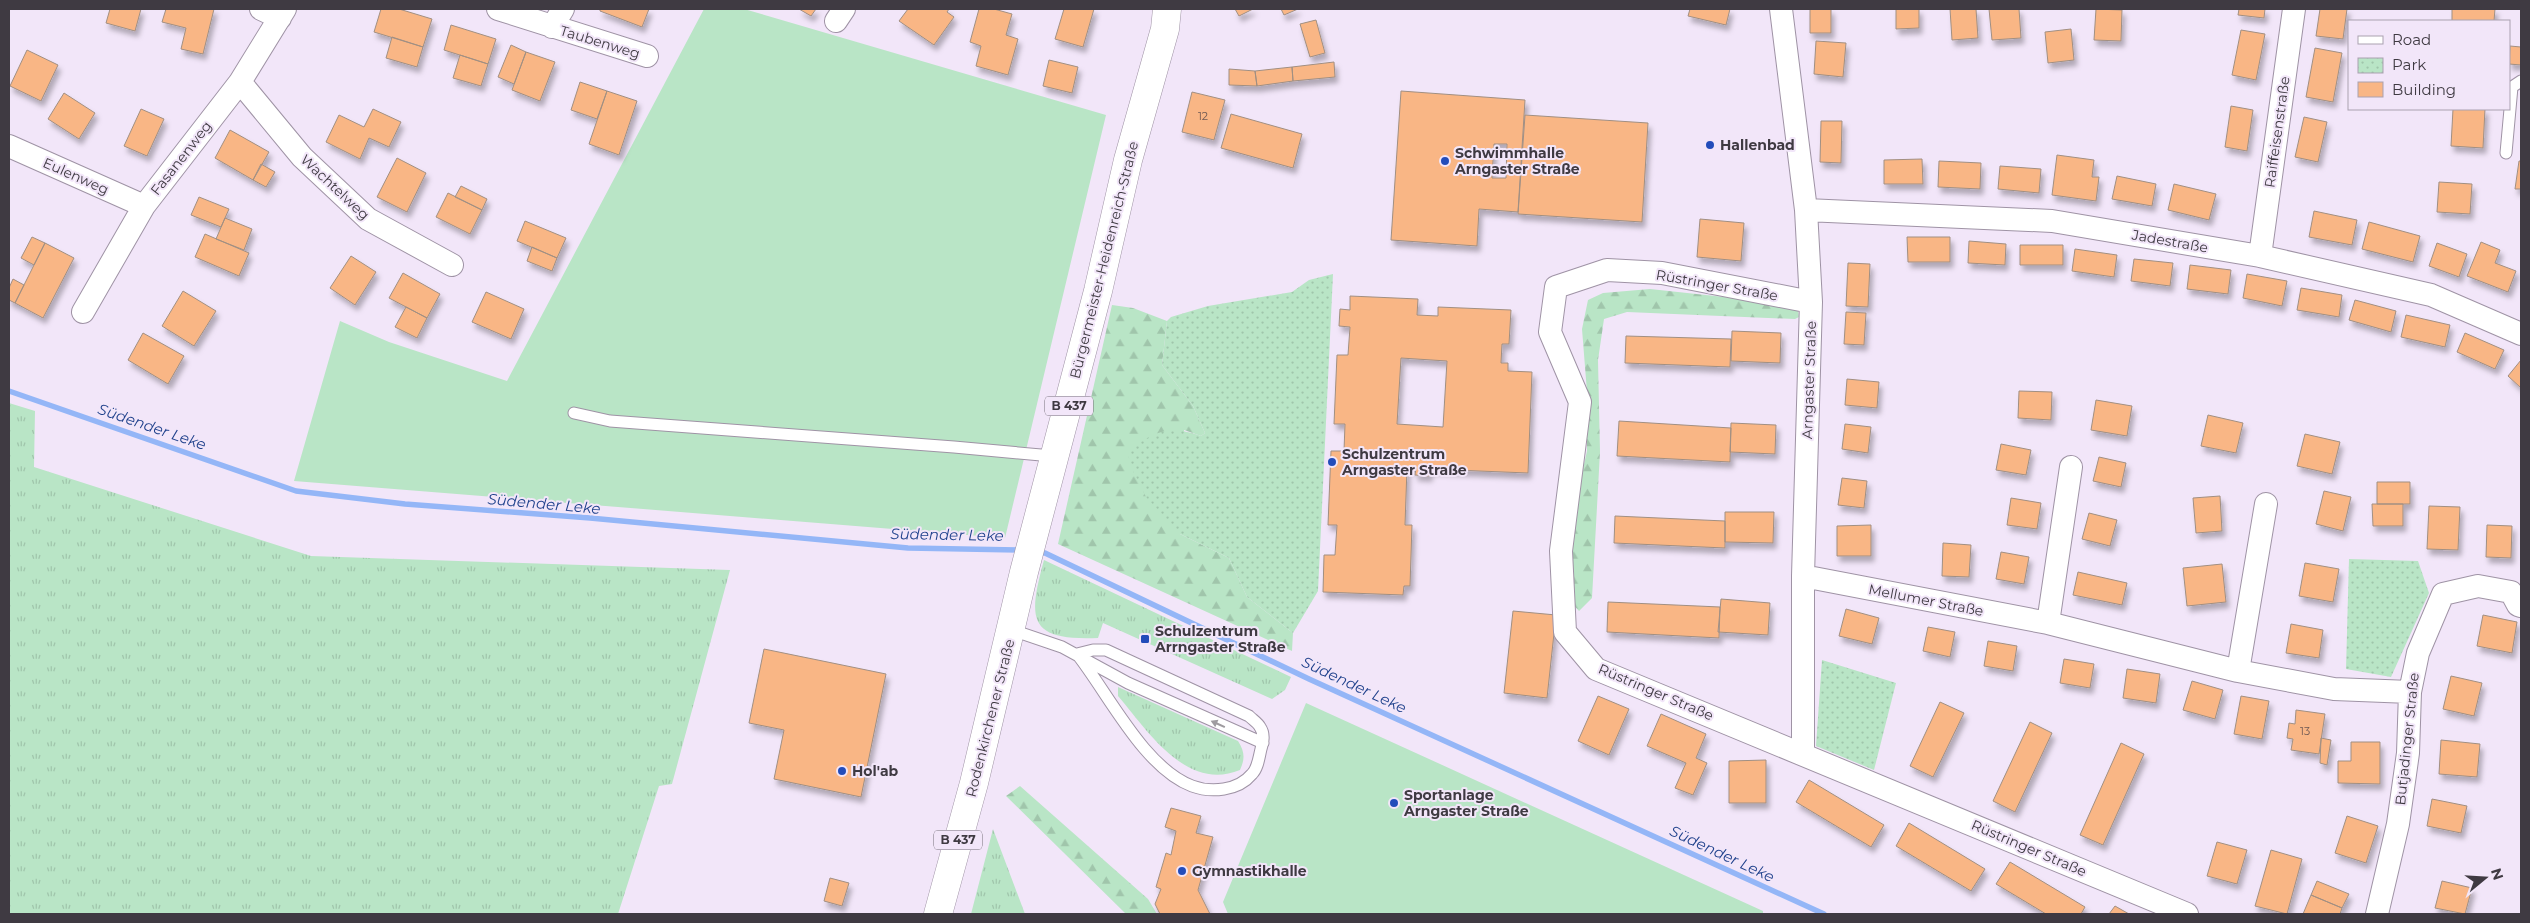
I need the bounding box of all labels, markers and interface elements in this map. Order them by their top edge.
legend [2348,20,2510,110]
street label: Taubenweg [558,21,642,63]
text: Road [2392,30,2431,49]
text: Park [2392,55,2426,74]
street label: Raiffeisenstraße [2260,75,2294,189]
text: Building [2392,80,2456,99]
house number: 12 [1198,109,1208,123]
street label: Fasanenweg [146,117,216,199]
place label: Hallenbad [1720,136,1795,154]
street label: Bürgermeister-Heidenreich-Straße [1066,139,1142,381]
marker: Hallenbad [1704,139,1716,151]
place label: Schwimmhalle Arngaster Straße [1454,144,1580,178]
street label: Wachtelweg [297,150,373,224]
street label: Eulenweg [40,153,112,199]
marker: Schwimmhalle Arngaster Straße [1439,155,1451,167]
street label: Jadestraße [2130,225,2209,257]
street label: Rüstringer Straße [1655,265,1779,305]
street label: Arngaster Straße [1798,321,1820,439]
road number: B 437 [1045,396,1093,416]
water label: Südender Leke [96,399,209,454]
place label: Schulzentrum Arngaster Straße [1341,445,1467,479]
marker: Schulzentrum Arngaster Straße [1326,456,1338,468]
water label: Südender Leke [487,489,601,518]
water label: Südender Leke [890,524,1004,545]
street label: Mellumer Straße [1867,580,1985,620]
place label: Schulzentrum Arrngaster Straße [1154,622,1286,656]
marker: Schulzentrum Arrngaster Straße [1139,633,1151,645]
street label: Rodenkirchener Straße [962,637,1018,799]
water label: Südender Leke [1299,652,1410,717]
street label: Rüstringer Straße [1596,660,1716,724]
street label: Butjadinger Straße [2391,672,2423,806]
one-way arrow [1211,720,1225,728]
house number: 13 [2300,724,2310,738]
place label: Hol'ab [852,762,899,780]
marker: Hol'ab [836,765,848,777]
place label: Sportanlage Arngaster Straße [1403,786,1529,820]
marker: Sportanlage Arngaster Straße [1388,797,1400,809]
street label: Rüstringer Straße [1969,816,2089,880]
water label: Südender Leke [1667,821,1778,886]
road number: B 437 [934,830,982,850]
north arrow [2460,853,2510,903]
place label: Gymnastikhalle [1192,862,1307,880]
marker: Gymnastikhalle [1176,865,1188,877]
text: N [2487,866,2508,882]

